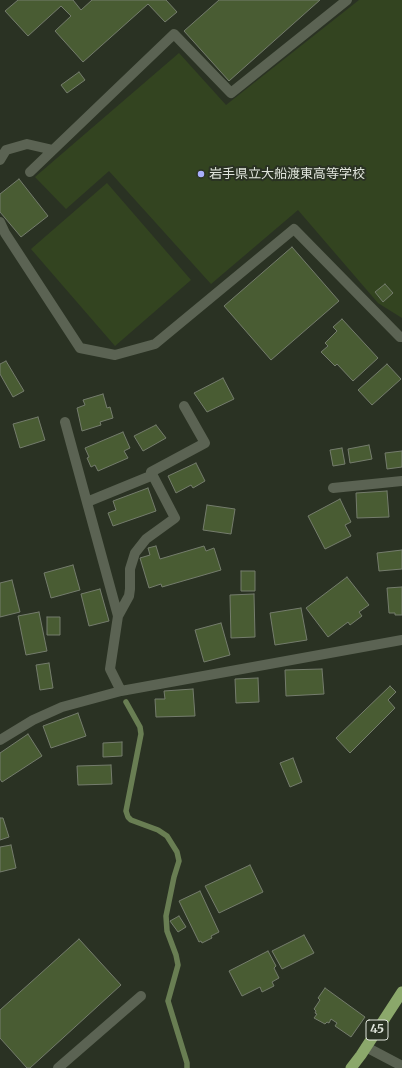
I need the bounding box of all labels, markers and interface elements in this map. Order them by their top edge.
place label: 岩手県立大船渡東高等学校 [209,166,365,182]
marker: 岩手県立大船渡東高等学校 [196,169,206,179]
road number: 45 [366,1020,388,1040]

